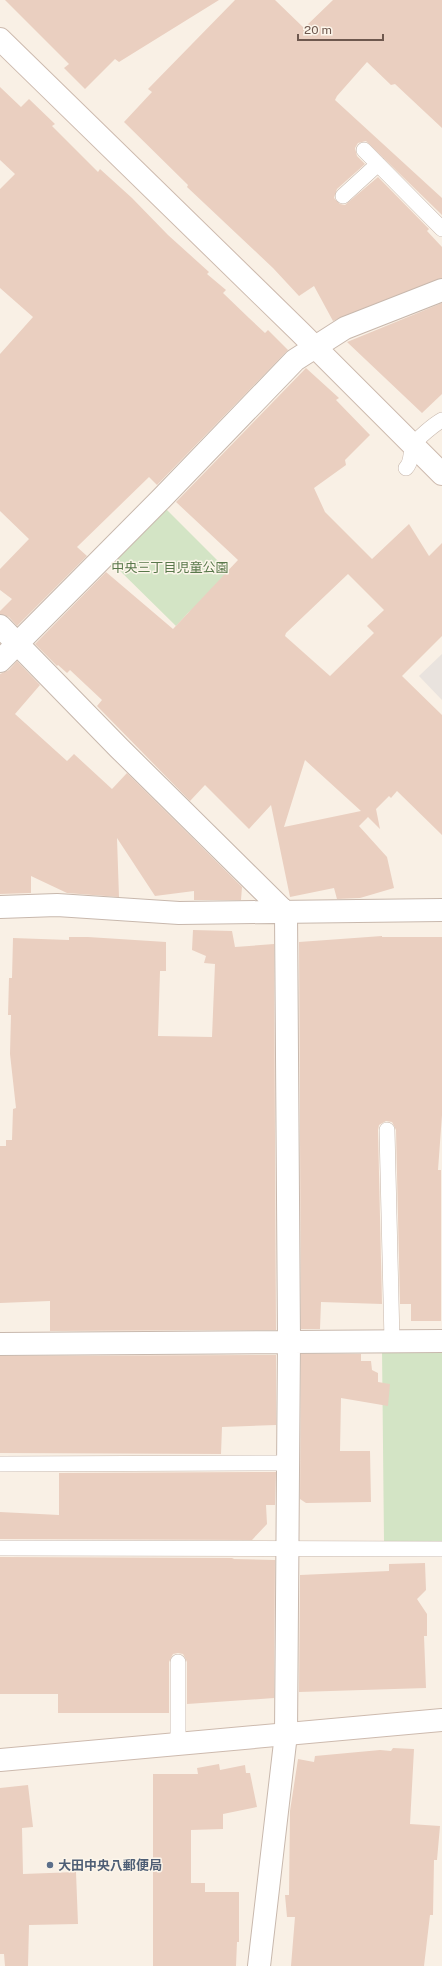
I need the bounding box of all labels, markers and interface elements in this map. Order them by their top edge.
scale bar [298,16,383,42]
text: 20 m [304,23,332,37]
park label: 中央三丁目児童公園 [111,560,229,575]
place label: 大田中央八郵便局 [58,1858,162,1873]
marker: 大田中央八郵便局 [45,1860,55,1870]

